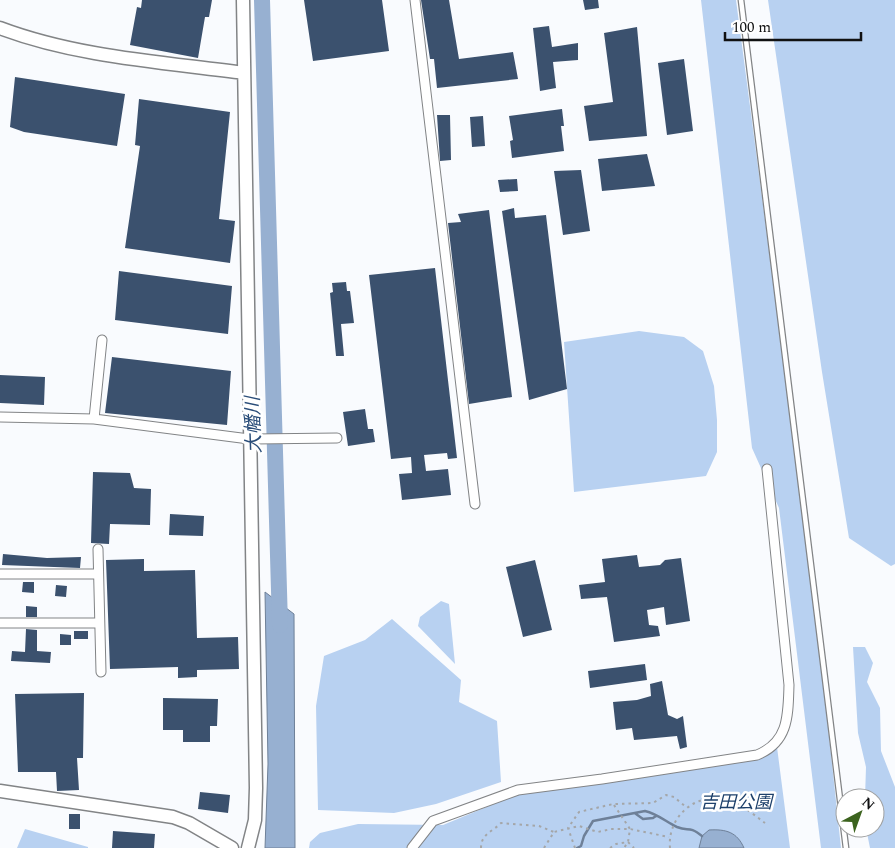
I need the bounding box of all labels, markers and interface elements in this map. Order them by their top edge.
scale bar [725,10,861,42]
text: 100 m [732,16,771,39]
water label: 大幡川 [238,394,269,454]
north arrow [835,788,885,838]
park label: 吉田公園 [700,789,775,816]
text: N [857,792,879,815]

